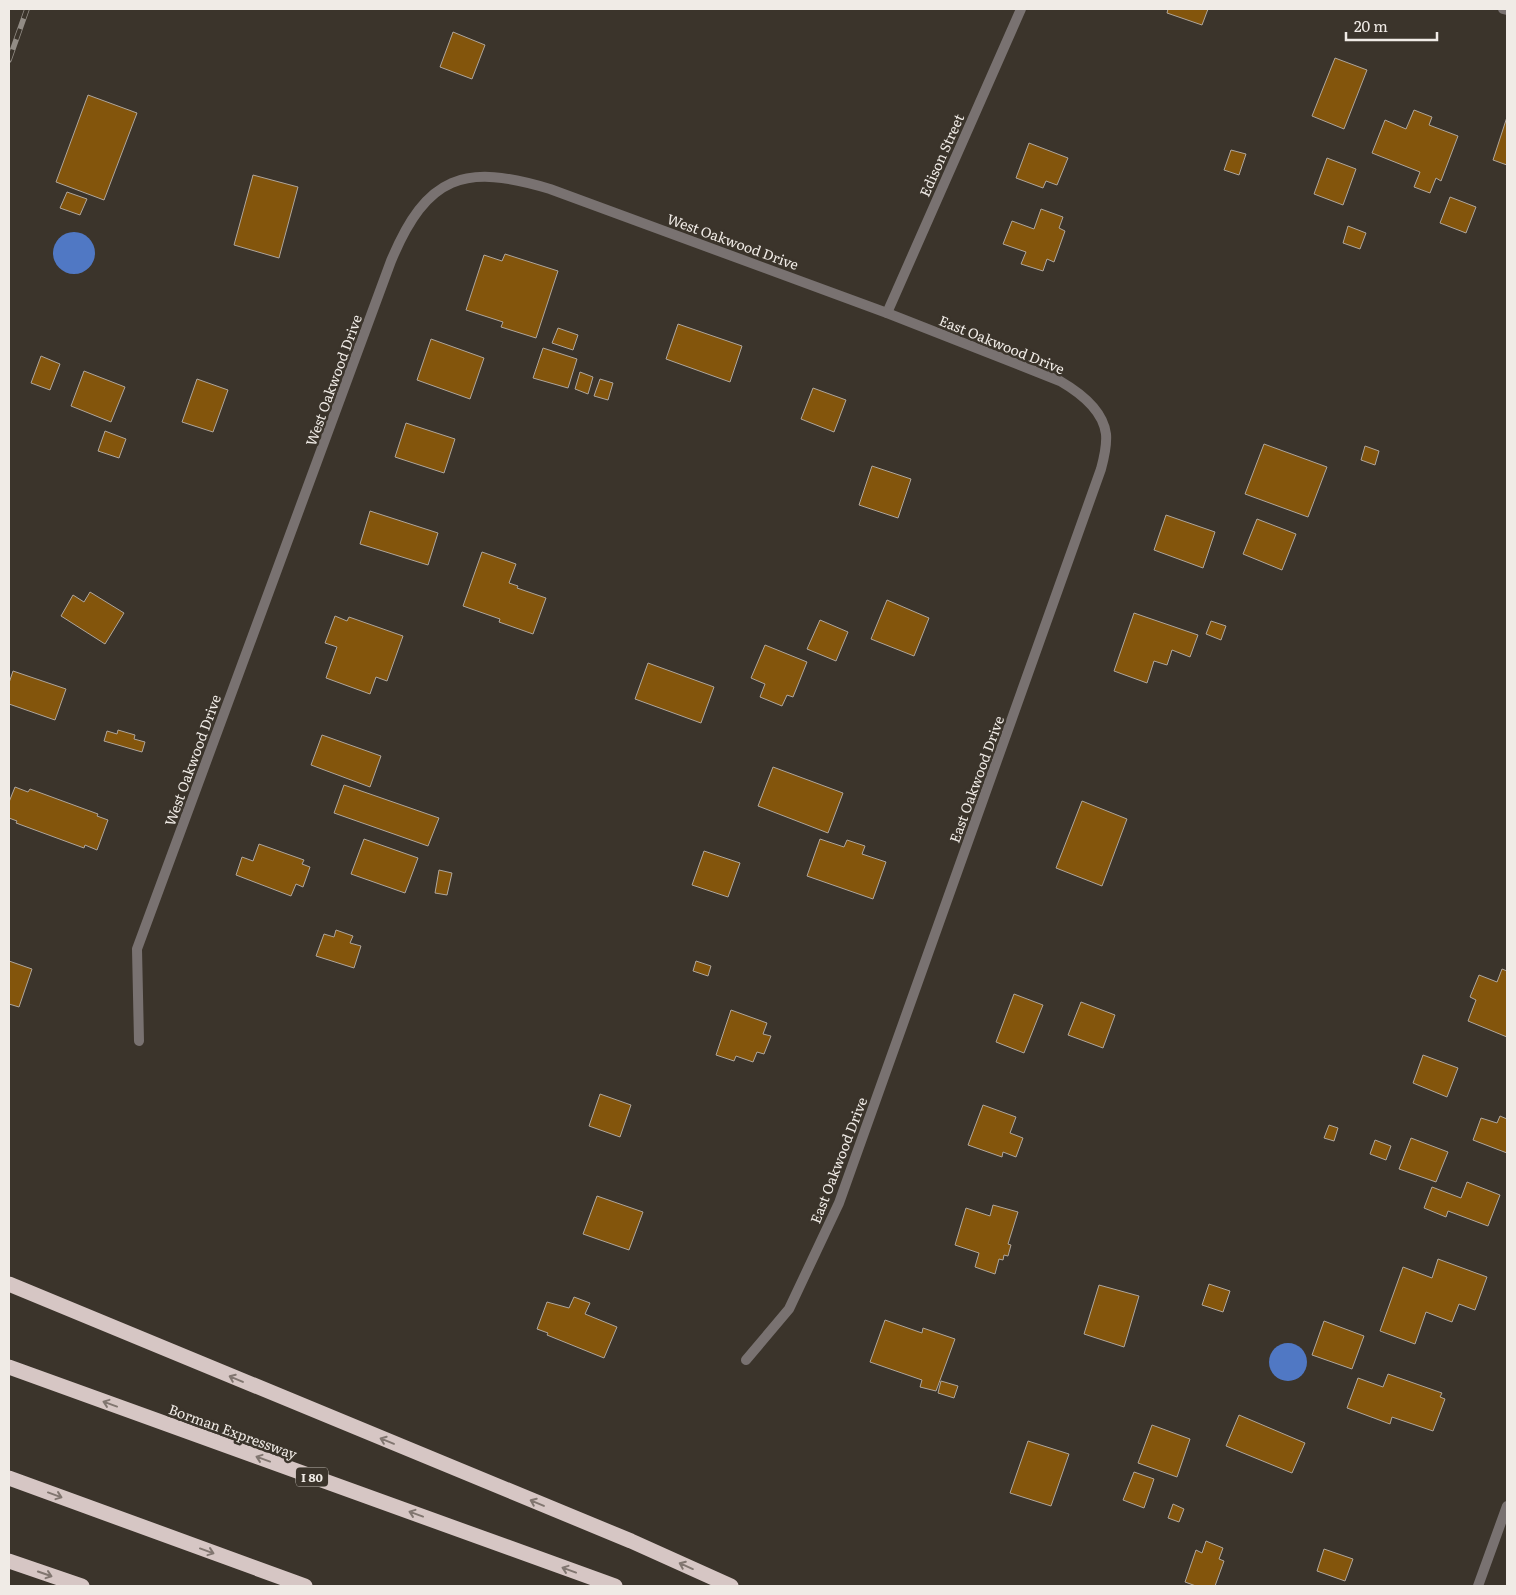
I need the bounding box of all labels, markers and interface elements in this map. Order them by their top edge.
scale bar [1346,10,1437,42]
text: 20 m [1354,14,1388,37]
street label: Edison Street [914,110,968,200]
street label: West Oakwood Drive [664,208,802,274]
street label: East Oakwood Drive [936,310,1068,378]
street label: West Oakwood Drive [300,311,366,449]
street label: West Oakwood Drive [159,691,225,829]
street label: East Oakwood Drive [944,713,1008,845]
street label: East Oakwood Drive [805,1094,871,1226]
one-way arrow [229,1374,244,1384]
street label: Borman Expressway [166,1398,301,1464]
one-way arrow [103,1399,119,1408]
one-way arrow [380,1435,395,1445]
one-way arrow [256,1454,271,1463]
road number: I 80 [296,1468,328,1486]
one-way arrow [46,1491,62,1500]
one-way arrow [530,1497,545,1507]
one-way arrow [409,1509,424,1518]
one-way arrow [199,1547,214,1556]
one-way arrow [679,1561,694,1571]
one-way arrow [562,1565,577,1574]
one-way arrow [37,1569,53,1579]

